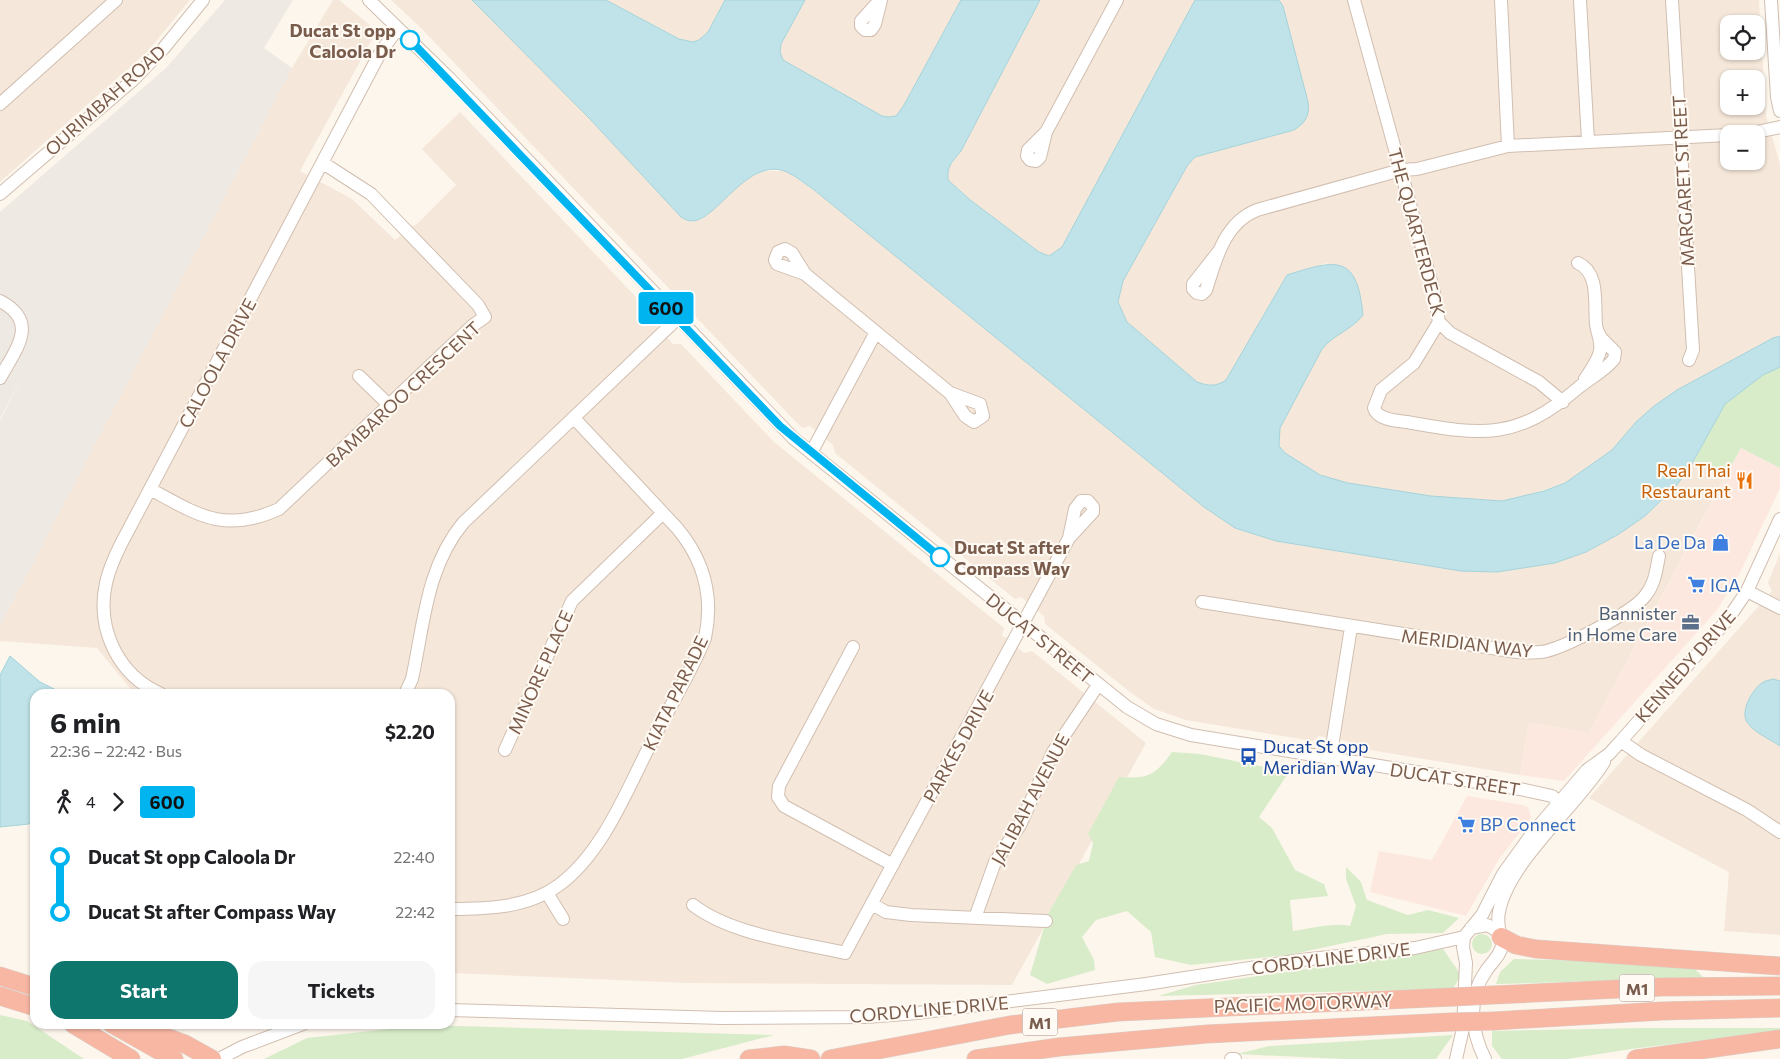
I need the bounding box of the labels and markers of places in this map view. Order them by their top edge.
place label: Ducat St opp Caloola Dr [290,19,397,62]
marker: Ducat St opp Caloola Dr [400,30,420,50]
place label: Real Thai Restaurant [1641,459,1731,502]
restaurant icon: Real Thai Restaurant [1735,470,1755,490]
place label: La De Da [1634,531,1706,553]
shop icon: La De Da [1710,532,1730,552]
place label: Ducat St after Compass Way [954,536,1070,579]
marker: Ducat St after Compass Way [930,547,950,567]
place label: IGA [1710,574,1741,596]
supermarket icon: IGA [1686,575,1706,595]
place label: Bannister in Home Care [1568,602,1677,645]
office icon: Bannister in Home Care [1681,613,1701,633]
place label: Ducat St opp Meridian Way [1263,735,1376,778]
bus stop icon: Ducat St opp Meridian Way [1239,746,1259,766]
place label: BP Connect [1480,813,1576,835]
supermarket icon: BP Connect [1456,814,1476,834]

